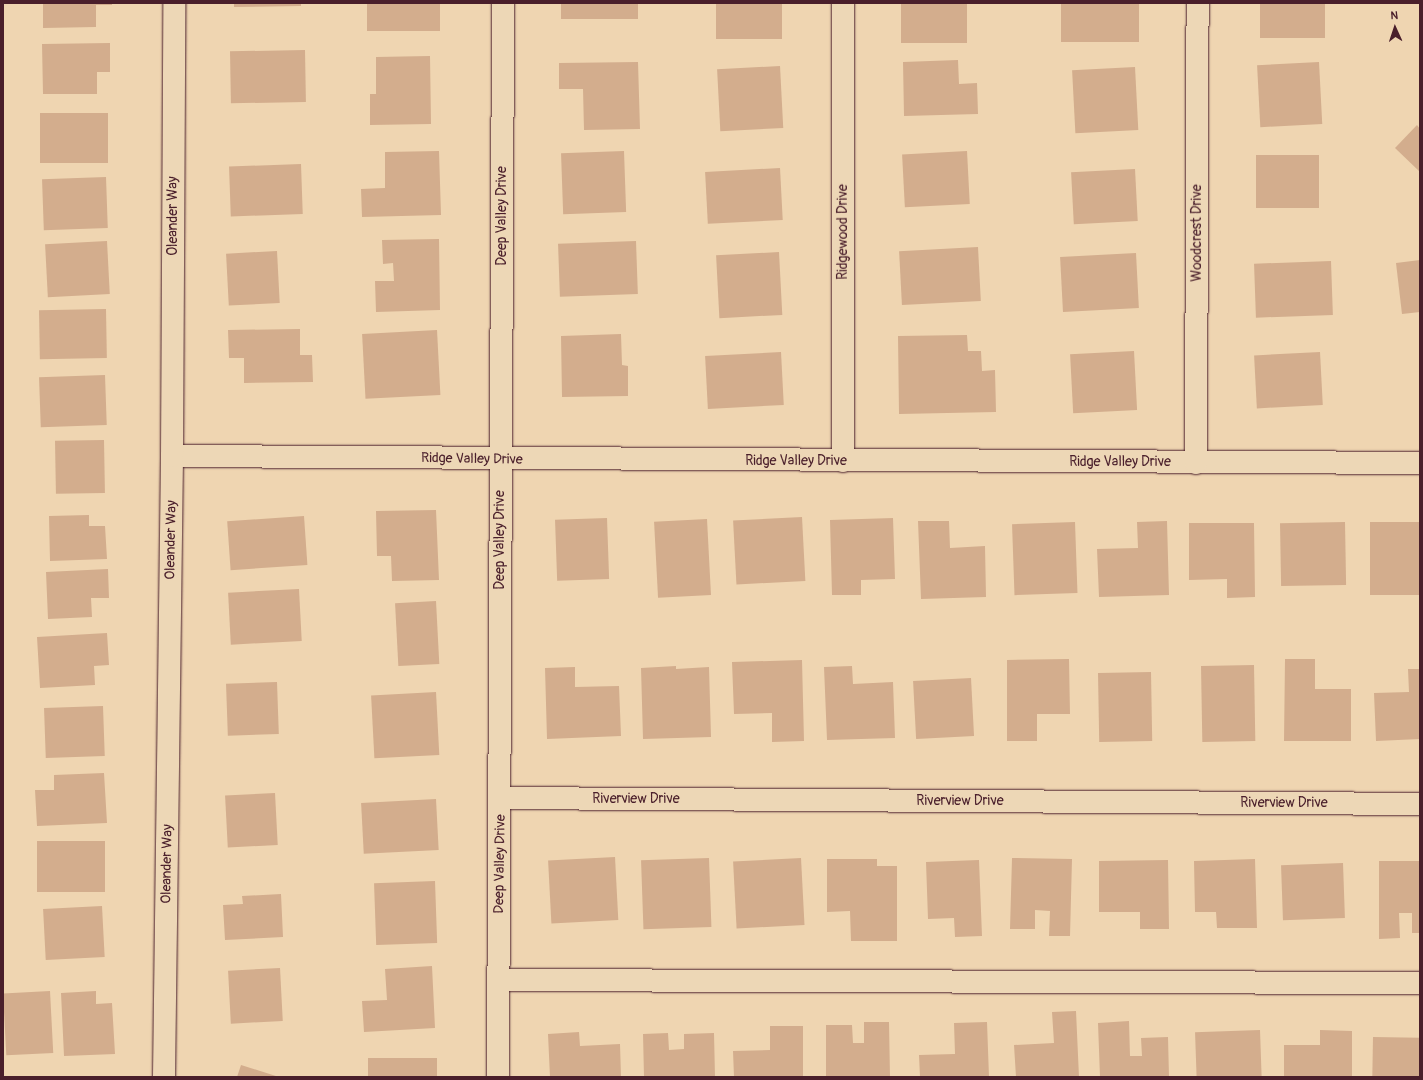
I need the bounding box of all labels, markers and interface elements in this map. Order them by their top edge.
north arrow [1375,8,1415,48]
text: N [1390,9,1398,22]
street label: Deep Valley Drive [494,166,510,266]
street label: Oleander Way [165,176,181,256]
street label: Ridgewood Drive [835,184,851,280]
street label: Woodcrest Drive [1189,184,1205,282]
street label: Ridge Valley Drive [421,450,523,468]
street label: Ridge Valley Drive [745,453,847,469]
street label: Ridge Valley Drive [1069,454,1171,470]
street label: Deep Valley Drive [492,490,508,590]
street label: Oleander Way [162,500,180,580]
street label: Riverview Drive [592,791,680,807]
street label: Riverview Drive [916,793,1004,809]
street label: Riverview Drive [1240,795,1328,811]
street label: Deep Valley Drive [491,814,509,914]
street label: Oleander Way [158,824,176,904]

